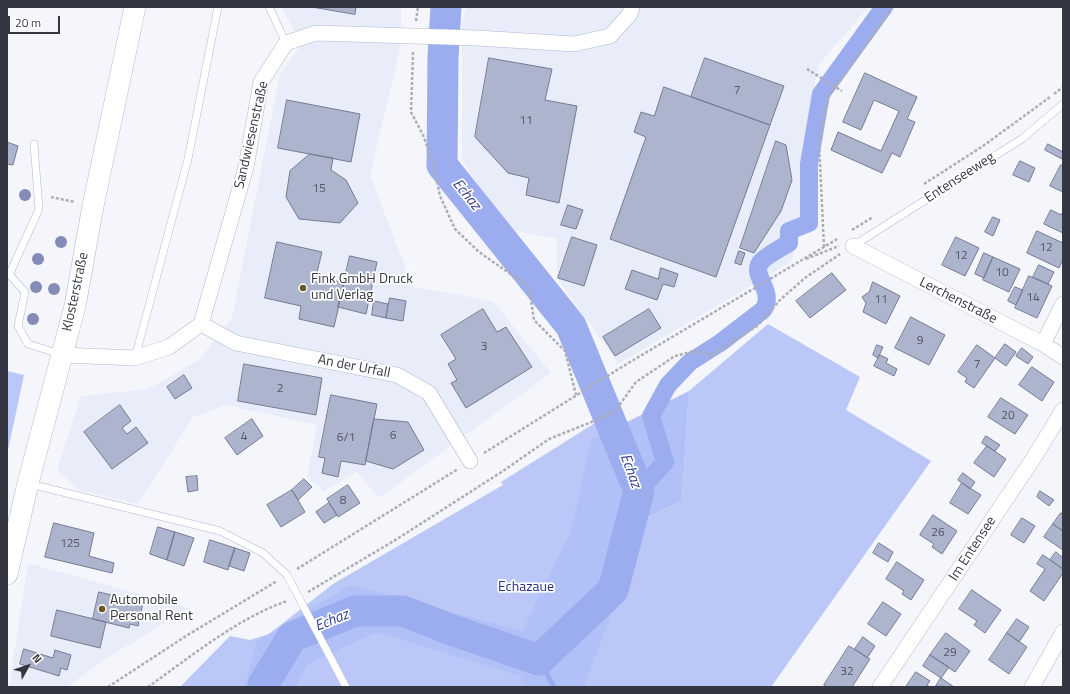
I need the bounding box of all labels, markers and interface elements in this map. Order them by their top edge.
scale bar [10,8,62,34]
text: 20 m [15,13,41,32]
street label: Sandwiesenstraße [231,80,273,190]
house number: 7 [734,84,740,98]
house number: 11 [519,114,533,128]
street label: Entenseeweg [922,149,998,207]
water label: Echaz [448,176,484,214]
house number: 15 [312,182,326,196]
house number: 12 [1039,241,1053,255]
house number: 12 [954,249,968,263]
street label: Klosterstraße [59,251,93,333]
house number: 10 [995,266,1009,280]
place label: Fink GmbH Druck und Verlag [311,272,413,304]
street label: Lerchenstraße [916,274,1000,328]
marker: Fink GmbH Druck und Verlag [298,283,308,293]
house number: 14 [1026,291,1040,305]
house number: 11 [874,293,888,307]
house number: 9 [917,334,923,348]
house number: 3 [481,340,487,354]
street label: An der Urfall [316,352,392,382]
house number: 7 [974,358,980,372]
house number: 2 [277,382,283,396]
house number: 20 [1001,409,1015,423]
house number: 6 [390,429,396,443]
house number: 4 [241,430,247,444]
house number: 6/1 [337,431,355,445]
water label: Echaz [616,452,644,490]
house number: 8 [340,494,346,508]
street label: Im Entensee [946,514,1000,584]
house number: 26 [931,526,945,540]
house number: 125 [60,537,80,551]
park label: Echazaue [498,580,554,596]
place label: Automobile Personal Rent [110,593,193,626]
marker: Automobile Personal Rent [97,604,107,614]
water label: Echaz [313,606,351,636]
north arrow [8,646,48,686]
house number: 29 [943,646,957,660]
text: N [29,650,46,666]
house number: 32 [840,665,854,679]

